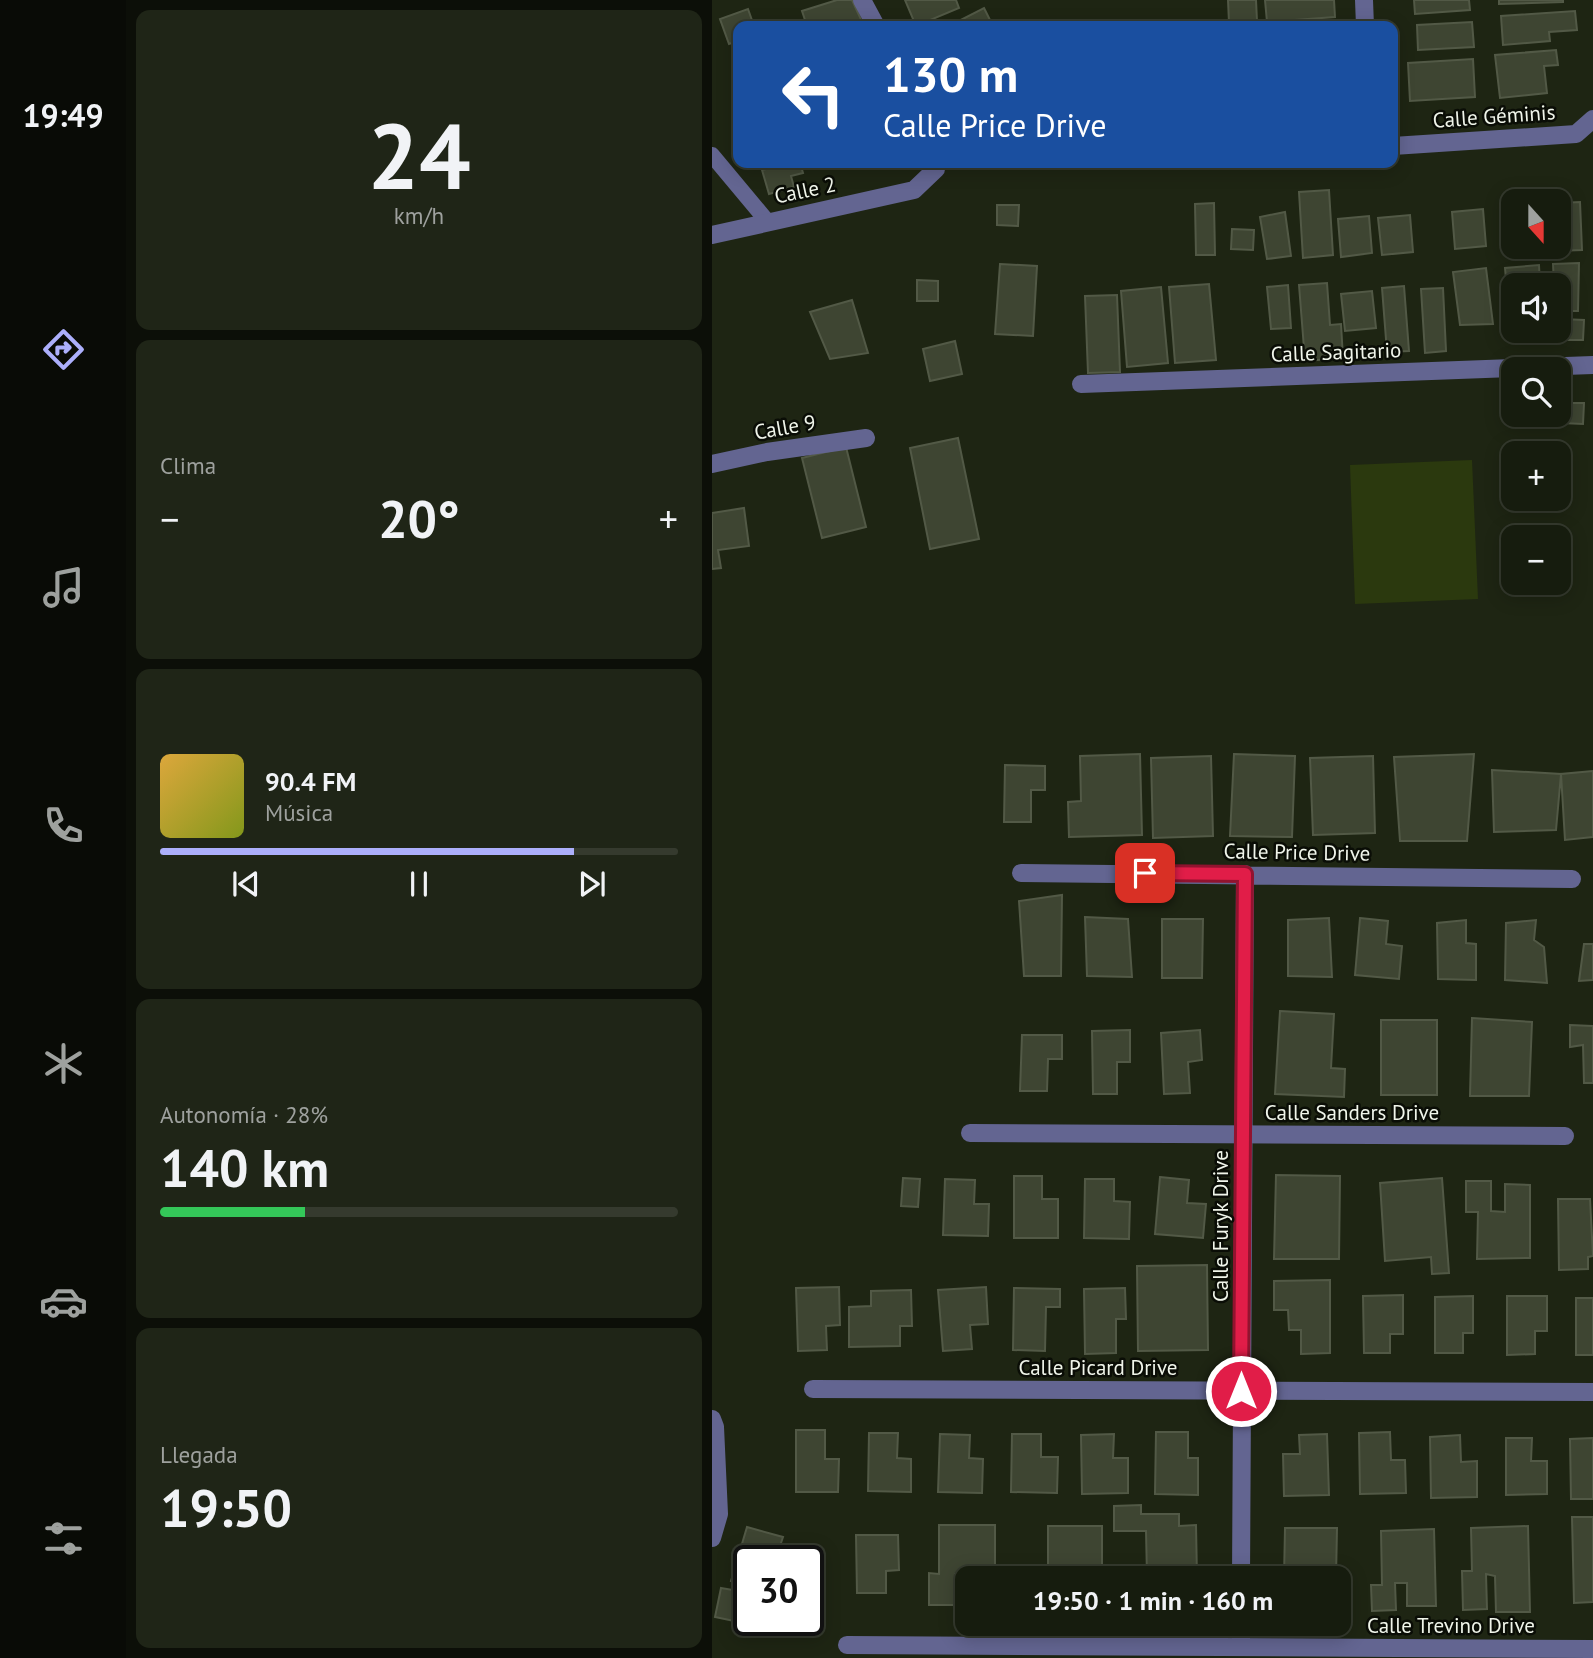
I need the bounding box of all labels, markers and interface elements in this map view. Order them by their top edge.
text: 130 m [883,42,1018,106]
icon: left [768,49,859,140]
text: 19:49 [22,94,104,136]
text: 24 [367,96,471,214]
street label: Calle Géminis [1432,98,1556,134]
text: Calle Price Drive [883,104,1107,146]
street label: Calle 2 [772,170,838,210]
north arrow [1501,189,1571,259]
map controls [1501,189,1571,595]
text: km/h [394,201,444,230]
button: sound [1501,273,1571,343]
icon: directions [39,325,88,374]
street label: Calle Sagitario [1270,336,1402,368]
button: search [1501,357,1571,427]
street label: Calle 9 [752,408,818,446]
button: + [1501,441,1571,511]
text: Clima [160,451,216,480]
text: 20° [378,485,460,552]
text: − [160,494,179,543]
text: + [659,494,678,543]
button: − [1501,525,1571,595]
icon: music [39,563,88,612]
text: 90.4 FM [265,765,356,798]
text: Música [265,798,333,827]
icon: phone [39,801,88,850]
street label: Calle Price Drive [1223,837,1371,867]
pin [1115,843,1175,903]
icon: arrive [1126,854,1164,892]
icon: previous [227,865,265,903]
icon: pause [400,865,438,903]
icon: next [573,865,611,903]
icon: climate [39,1039,88,1088]
street label: Calle Sanders Drive [1265,1099,1439,1126]
text: Autonomía · 28% [160,1100,328,1129]
text: 140 km [160,1134,329,1201]
street label: Calle Furyk Drive [1207,1150,1234,1302]
icon: car [39,1277,88,1326]
street label: Calle Picard Drive [1019,1354,1177,1381]
position arrow [1204,1354,1278,1428]
text: Llegada [160,1440,238,1469]
text: 19:50 [160,1474,292,1541]
icon: filters [39,1514,88,1563]
speed limit sign: 30 [733,1545,824,1636]
text: 19:50 · 1 min · 160 m [1033,1584,1273,1617]
street label: Calle Trevino Drive [1367,1612,1535,1639]

